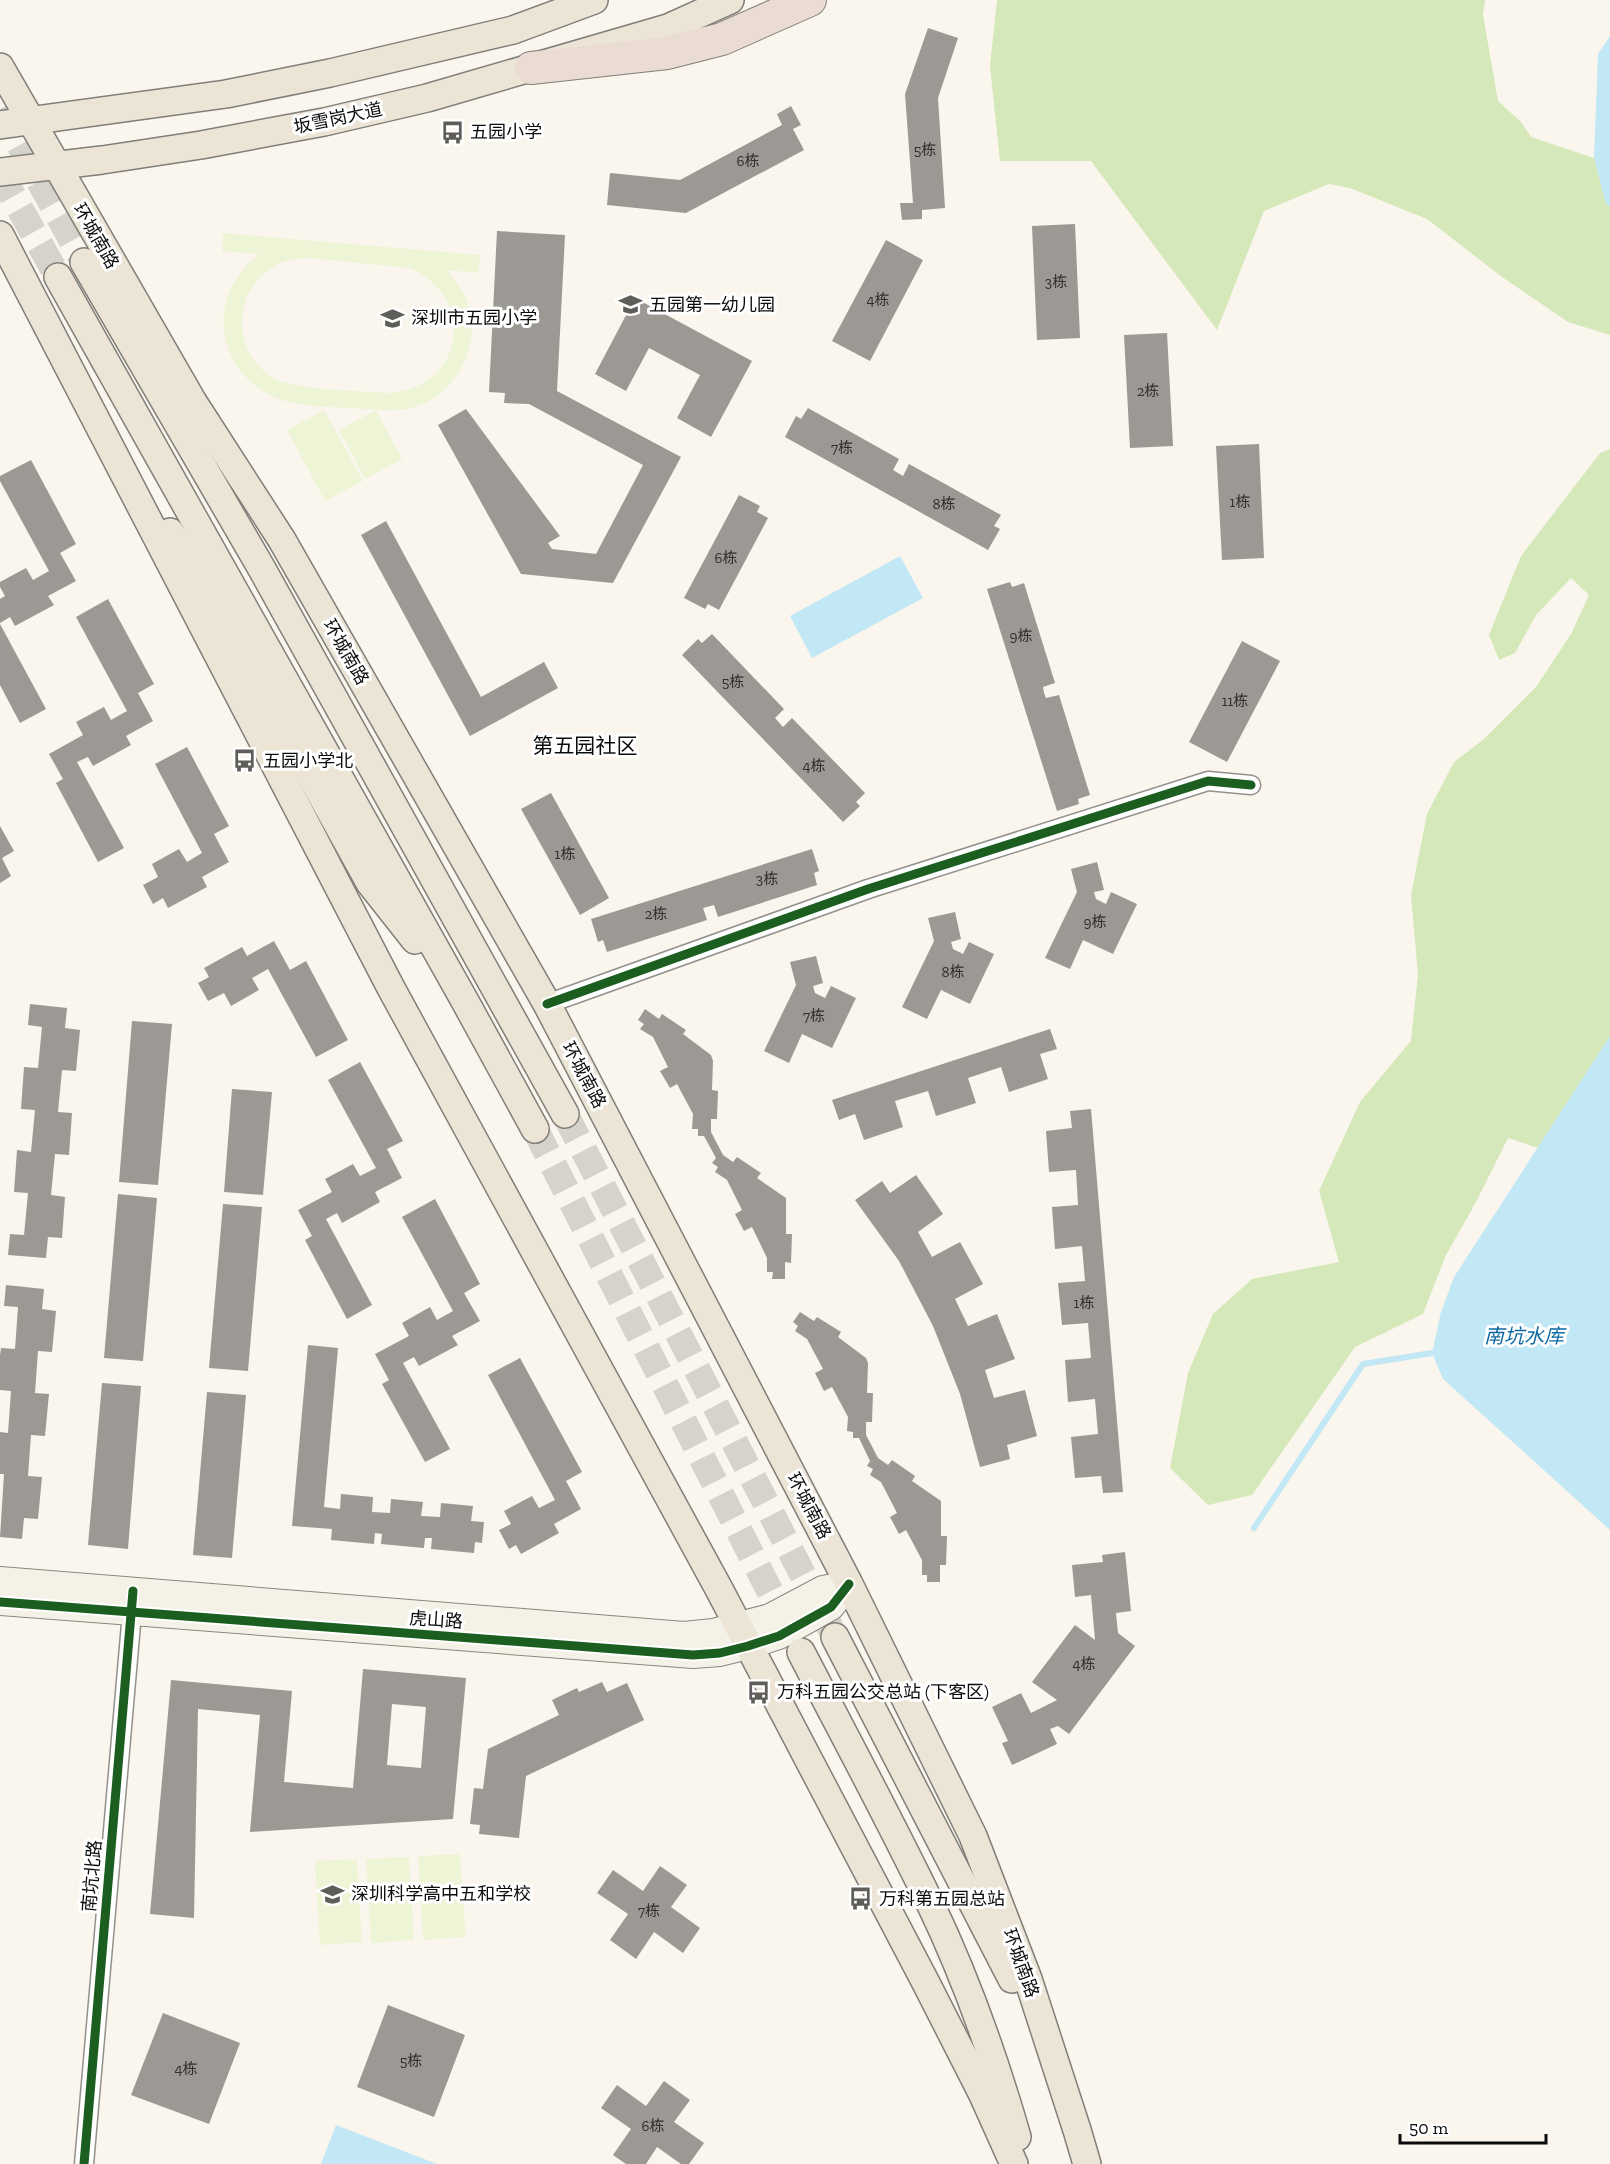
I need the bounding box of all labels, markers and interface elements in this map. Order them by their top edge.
street label: 坂雪岗大道 [292,98,384,138]
bus stop icon: 五园小学 [439,119,465,145]
place label: 五园小学 [470,121,542,143]
house number: 5栋 [914,141,936,159]
house number: 6栋 [737,152,759,170]
street label: 环城南路 [68,199,124,273]
house number: 3栋 [1045,273,1067,291]
house number: 4栋 [866,291,890,309]
school or university icon: 五园第一幼儿园 [618,292,644,318]
place label: 五园第一幼儿园 [649,294,775,316]
school or university icon: 深圳市五园小学 [380,305,406,331]
place label: 深圳市五园小学 [411,307,537,329]
house number: 2栋 [1137,382,1159,400]
house number: 7栋 [831,439,853,457]
house number: 1栋 [1230,493,1250,511]
house number: 8栋 [932,495,956,513]
house number: 6栋 [715,549,737,567]
street label: 环城南路 [318,615,374,689]
house number: 9栋 [1010,627,1032,645]
house number: 5栋 [722,673,744,691]
house number: 11栋 [1222,692,1248,710]
district label: 第五园社区 [533,733,638,758]
bus stop icon: 五园小学北 [232,748,258,774]
place label: 五园小学北 [263,750,353,772]
house number: 4栋 [802,757,826,775]
house number: 1栋 [555,845,575,863]
house number: 3栋 [756,870,778,888]
house number: 2栋 [645,905,667,923]
house number: 9栋 [1084,913,1106,931]
house number: 8栋 [941,963,965,981]
house number: 7栋 [803,1007,825,1025]
street label: 环城南路 [557,1038,611,1112]
house number: 1栋 [1074,1294,1094,1312]
water label: 南坑水库 [1484,1324,1567,1348]
street label: 环城南路 [782,1469,836,1543]
street label: 虎山路 [408,1607,464,1633]
house number: 4栋 [1072,1655,1096,1673]
bus stop icon: 万科五园公交总站 (下客区) [746,1679,772,1705]
place label: 万科五园公交总站 (下客区) [777,1681,989,1703]
street label: 南坑北路 [78,1839,106,1913]
school or university icon: 深圳科学高中五和学校 [320,1881,346,1907]
place label: 深圳科学高中五和学校 [351,1883,531,1905]
bus stop icon: 万科第五园总站 [848,1886,874,1912]
place label: 万科第五园总站 [879,1888,1005,1910]
house number: 7栋 [638,1902,660,1920]
street label: 环城南路 [998,1925,1044,2001]
house number: 5栋 [400,2052,422,2070]
house number: 4栋 [174,2060,198,2078]
scale bar [1400,2107,1546,2145]
house number: 6栋 [642,2117,664,2135]
text: 50 m [1409,2117,1449,2139]

